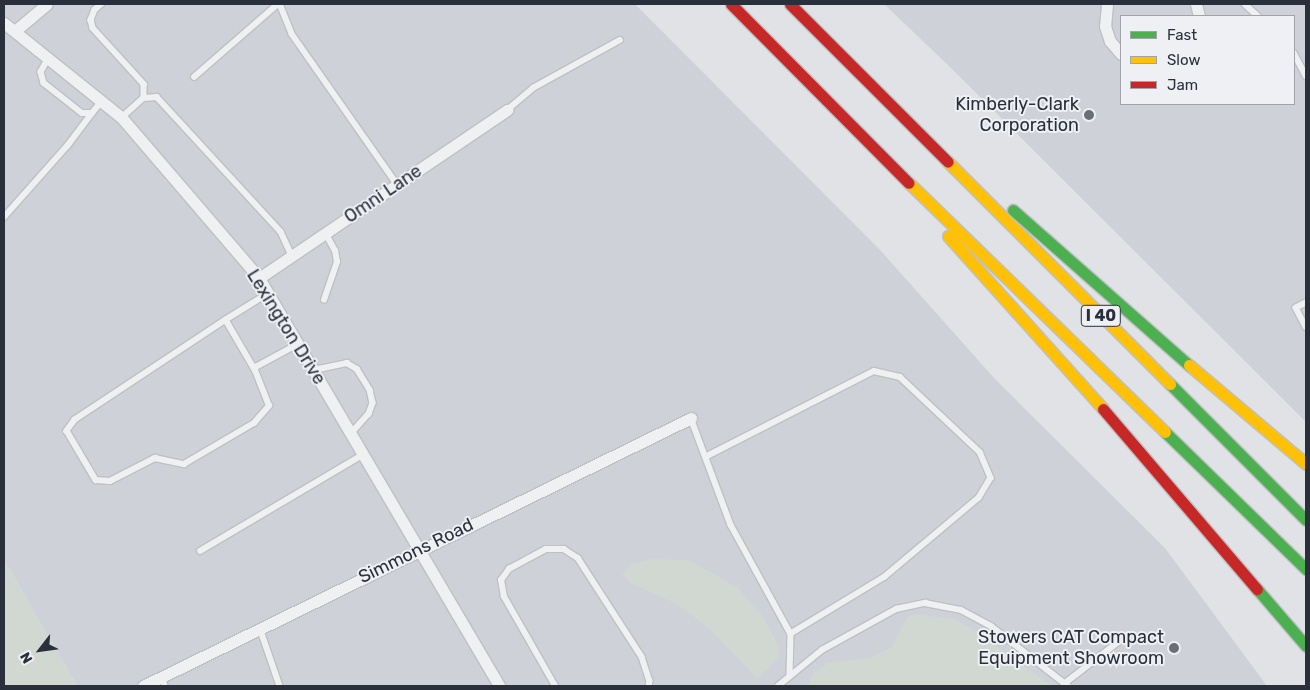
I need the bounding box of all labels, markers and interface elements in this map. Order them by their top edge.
legend [1120,15,1295,105]
text: Fast [1167,26,1197,44]
text: Slow [1167,51,1200,69]
text: Jam [1167,76,1198,94]
place label: Kimberly-Clark Corporation [955,94,1079,136]
marker: Kimberly-Clark Corporation [1083,109,1095,121]
street label: Omni Lane [340,160,426,228]
street label: Lexington Drive [242,265,330,389]
road number: I 40 [1080,302,1122,330]
street label: Simmons Road [355,514,477,588]
north arrow [15,625,65,675]
place label: Stowers CAT Compact Equipment Showroom [978,627,1164,670]
marker: Stowers CAT Compact Equipment Showroom [1168,642,1180,654]
text: N [17,649,36,666]

